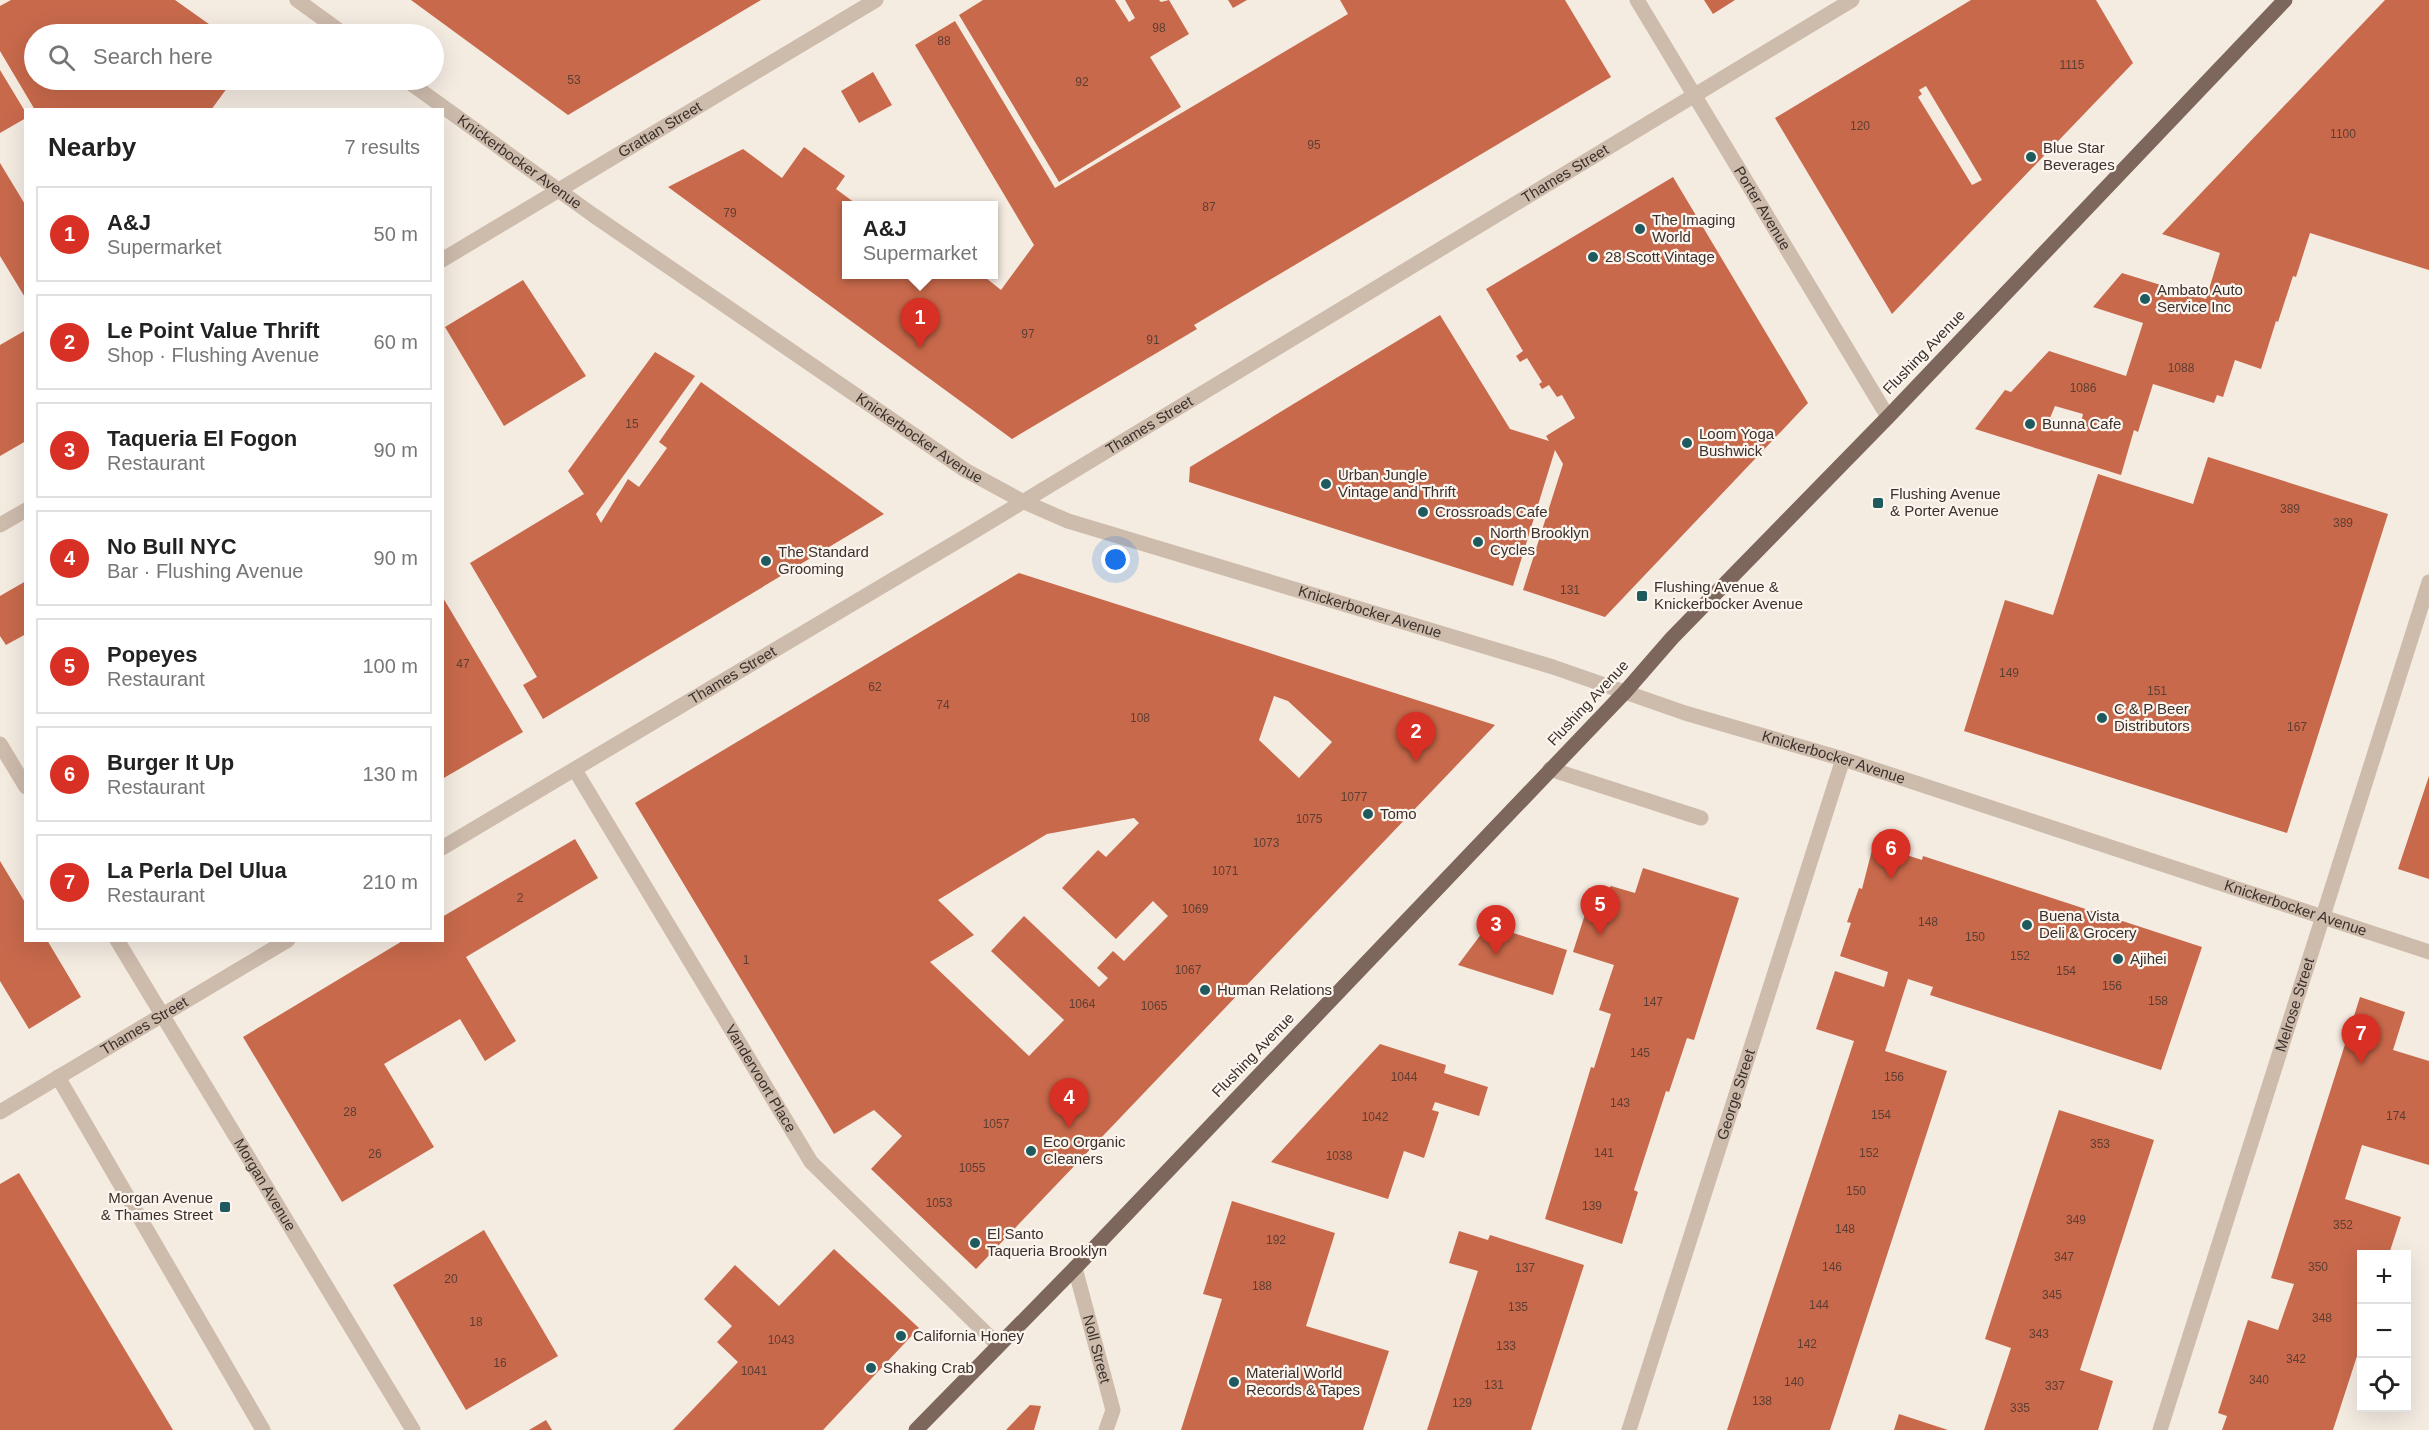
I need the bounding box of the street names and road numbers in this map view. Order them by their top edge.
street label: Grattan Street [615,97,705,161]
street label: Knickerbocker Avenue [454,111,585,212]
street label: Thames Street [1518,140,1612,206]
street label: Porter Avenue [1731,163,1794,253]
street label: Flushing Avenue [1879,306,1968,397]
street label: Knickerbocker Avenue [853,389,986,486]
street label: Thames Street [1103,392,1196,458]
street label: Knickerbocker Avenue [1296,582,1444,641]
street label: Thames Street [686,642,780,707]
street label: Flushing Avenue [1544,656,1632,749]
street label: Knickerbocker Avenue [1760,727,1908,787]
street label: Knickerbocker Avenue [2222,876,2369,939]
street label: Melrose Street [2272,955,2317,1054]
street label: Thames Street [97,992,191,1058]
street label: Flushing Avenue [1208,1009,1297,1100]
street label: Vandervoort Place [722,1021,800,1135]
street label: George Street [1713,1046,1758,1142]
street label: Morgan Avenue [231,1135,300,1234]
street label: Noll Street [1080,1313,1115,1386]

